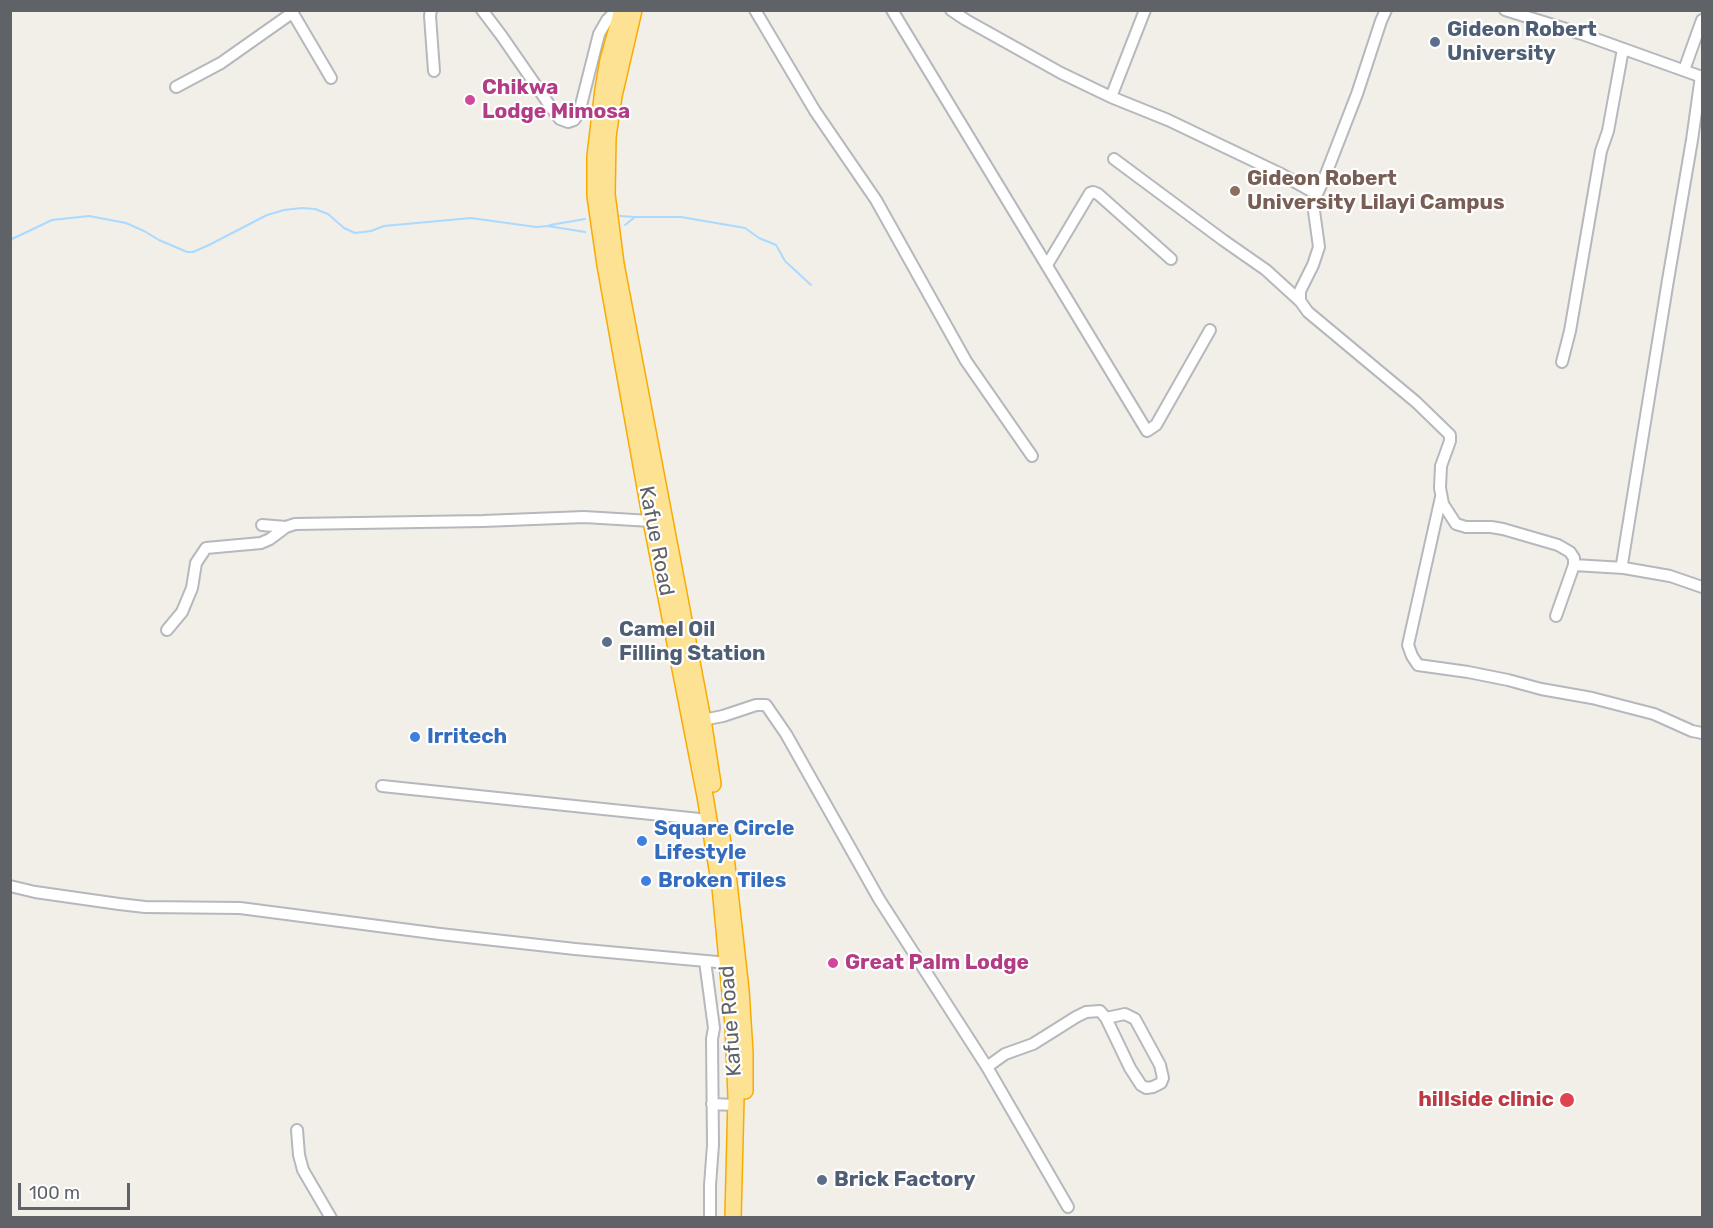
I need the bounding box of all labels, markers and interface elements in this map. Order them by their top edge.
place label: Gideon Robert University [1447,17,1597,67]
marker: Gideon Robert University [1428,35,1442,49]
place label: Chikwa Lodge Mimosa [482,75,630,125]
marker: Chikwa Lodge Mimosa [463,93,477,107]
place label: Gideon Robert University Lilayi Campus [1247,166,1505,216]
marker: Gideon Robert University Lilayi Campus [1228,184,1242,198]
street label: Kafue Road [633,484,679,598]
place label: Camel Oil Filling Station [619,617,765,667]
marker: Camel Oil Filling Station [600,635,614,649]
place label: Irritech [427,724,507,750]
marker: Irritech [408,730,422,744]
place label: Square Circle Lifestyle [654,816,794,866]
marker: Square Circle Lifestyle [635,834,649,848]
place label: Broken Tiles [658,868,786,894]
marker: Broken Tiles [639,874,653,888]
place label: Great Palm Lodge [845,950,1029,976]
marker: Great Palm Lodge [826,956,840,970]
street label: Kafue Road [715,965,747,1077]
place label: hillside clinic [1418,1087,1554,1113]
marker: hillside clinic [1558,1091,1576,1109]
place label: Brick Factory [834,1167,976,1193]
scale bar [21,1171,134,1209]
marker: Brick Factory [815,1173,829,1187]
text: 100 m [29,1182,80,1204]

